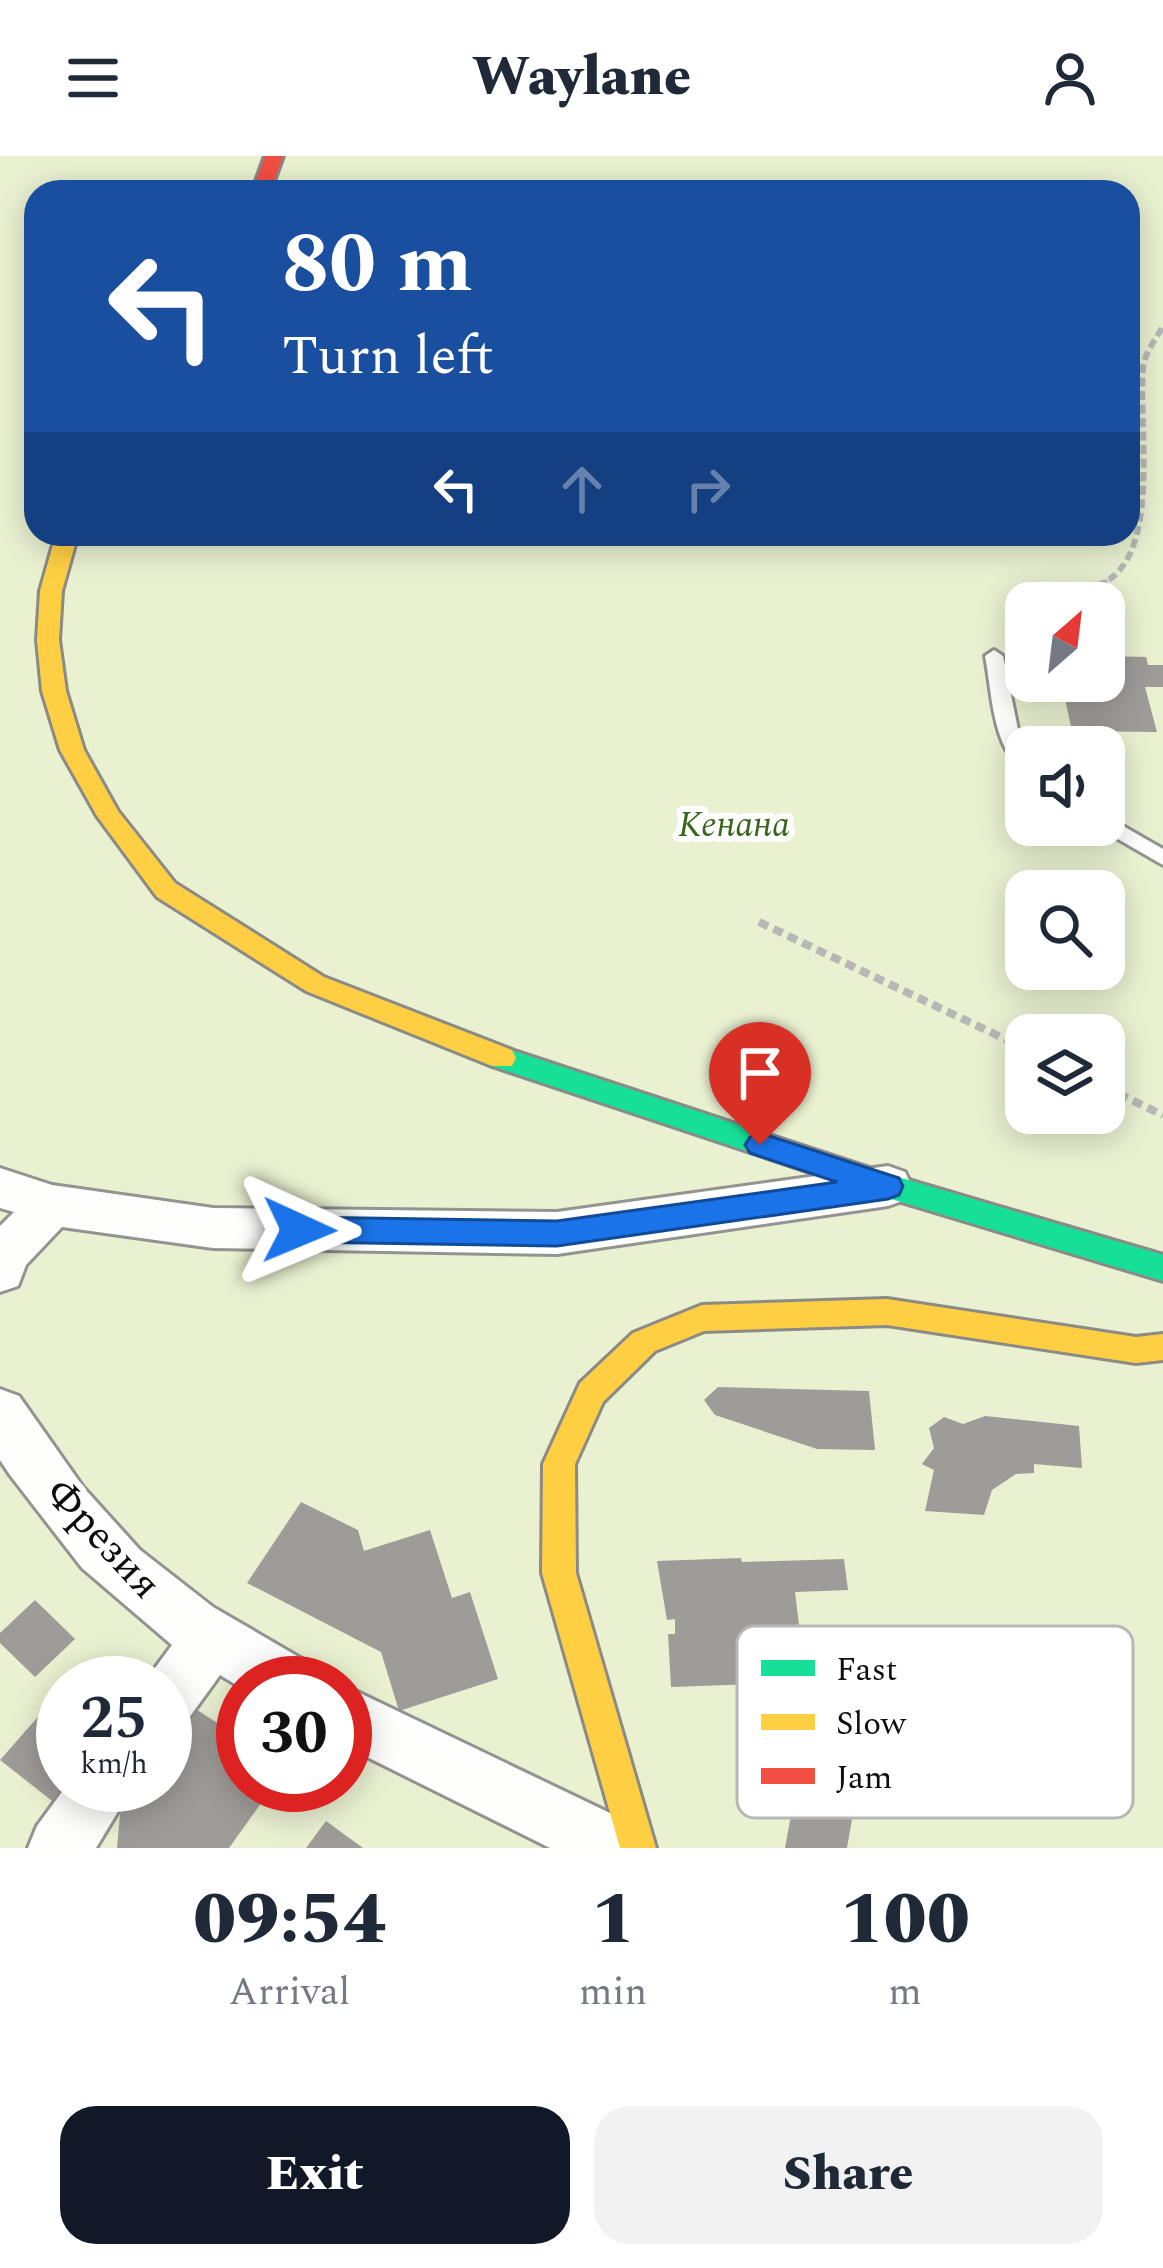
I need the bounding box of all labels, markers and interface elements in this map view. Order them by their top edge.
text: Waylane [472,37,691,119]
icon: menu [60,45,126,111]
icon: person [1037,45,1103,111]
text: 80 m [282,201,473,329]
icon: left [84,228,240,384]
text: Turn left [282,316,494,398]
icon: left [423,456,489,522]
icon: ahead [549,456,615,522]
icon: right [675,456,741,522]
north arrow [1005,582,1125,702]
map controls [1005,582,1125,1134]
button: sound [1005,726,1125,846]
park label: Кенана [678,798,790,853]
button: search [1005,870,1125,990]
button: layers [1005,1014,1125,1134]
pin [709,1022,811,1145]
icon: arrive [727,1040,793,1106]
position arrow [236,1167,362,1293]
street label: Фрезия [30,1464,176,1614]
legend [737,1626,1133,1818]
text: Fast [836,1645,897,1695]
speed limit sign: 30 [216,1656,372,1812]
text: 25 [80,1673,148,1765]
text: Slow [836,1699,907,1749]
text: km/h [80,1741,148,1787]
text: Jam [836,1753,892,1803]
text: 09:54 [193,1866,386,1975]
text: 1 [592,1866,635,1975]
text: 100 [840,1866,970,1975]
text: Arrival [229,1963,350,2022]
text: min [579,1963,647,2022]
text: m [888,1963,922,2022]
button: Exit [60,2106,570,2244]
button: Share [594,2106,1103,2244]

